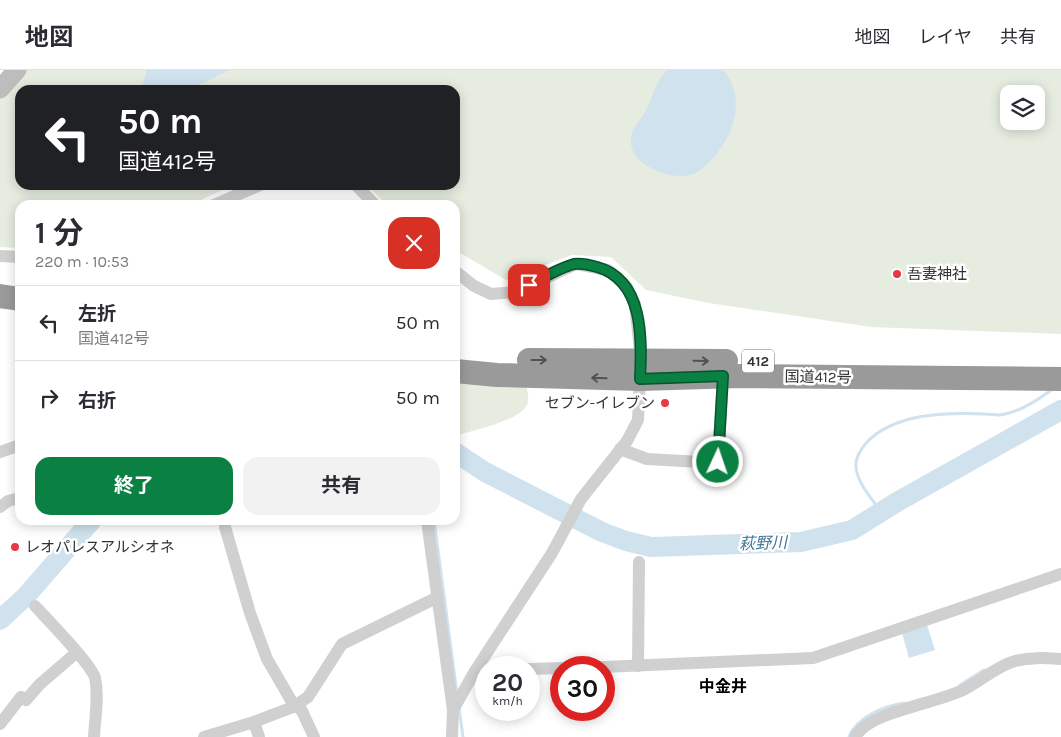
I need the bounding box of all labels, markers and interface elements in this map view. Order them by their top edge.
text: 地図 [25,23,73,51]
text: 地図 [855,26,891,48]
text: レイヤ [919,26,972,48]
text: 共有 [1000,26,1036,48]
map controls [1000,85,1045,130]
button: layers [1000,85,1045,130]
text: 50 m [118,101,203,142]
icon: left [35,105,100,170]
text: 国道412号 [118,149,216,175]
text: 1 分 [35,215,83,251]
button: close [388,217,440,269]
text: 220 m · 10:53 [35,252,129,271]
pin [508,264,550,306]
place label: 吾妻神社 [907,265,967,283]
marker: 吾妻神社 [891,268,903,280]
icon: arrive [515,271,543,299]
text: 左折 [78,303,116,325]
icon: left [35,309,63,337]
text: 50 m [396,312,440,334]
text: 国道412号 [78,329,150,348]
road number: 412 [742,350,774,372]
one-way arrow [530,355,546,365]
one-way arrow [692,356,709,366]
street label: 国道412号 [784,367,852,387]
one-way arrow [592,373,608,382]
icon: right [35,384,63,412]
text: 50 m [396,387,440,409]
text: 右折 [78,390,116,412]
place label: セブン-イレブン [545,394,655,412]
marker: セブン-イレブン [659,397,671,409]
position arrow [691,435,743,487]
button: 終了 [35,457,233,515]
button: 共有 [243,457,440,515]
water label: 萩野川 [739,533,789,553]
place label: レオパレスアルシオネ [25,538,175,556]
marker: レオパレスアルシオネ [9,541,21,553]
speed limit sign: 30 [550,656,615,721]
text: 20 [492,668,523,697]
district label: 中金井 [699,677,747,696]
text: km/h [492,694,523,708]

